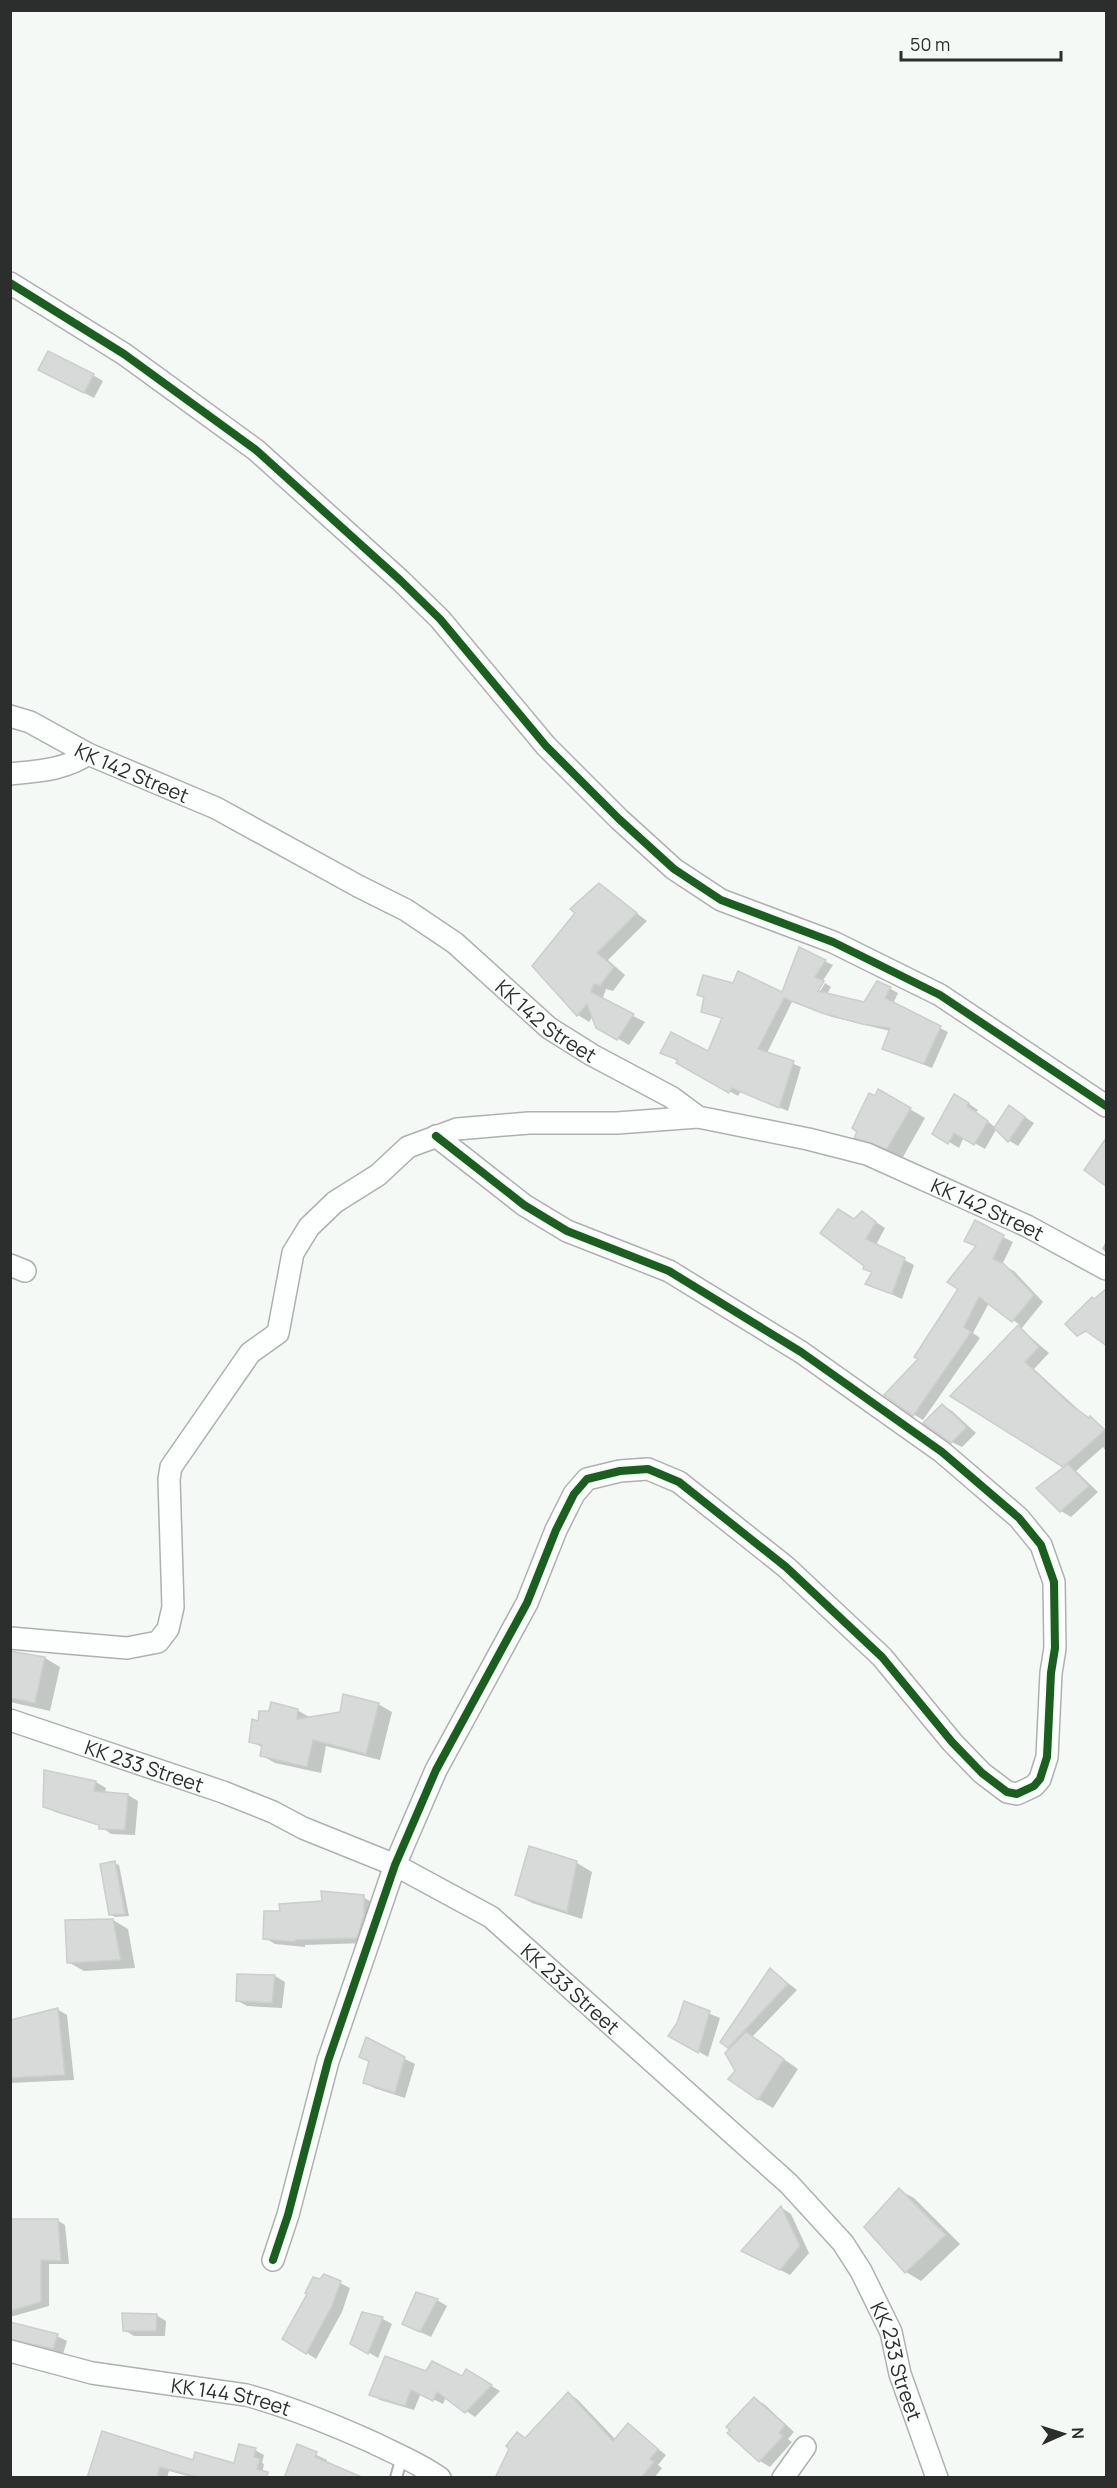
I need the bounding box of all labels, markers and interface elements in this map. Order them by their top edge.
scale bar [901,24,1062,62]
text: 50 m [910,32,950,56]
street label: KK 142 Street [70,736,193,809]
street label: KK 142 Street [490,973,602,1068]
street label: KK 142 Street [927,1171,1049,1246]
street label: KK 233 Street [82,1733,207,1798]
street label: KK 233 Street [516,1937,626,2040]
street label: KK 233 Street [865,2297,929,2424]
street label: KK 144 Street [170,2371,295,2422]
north arrow [1033,2404,1093,2464]
text: N [1067,2427,1089,2440]

